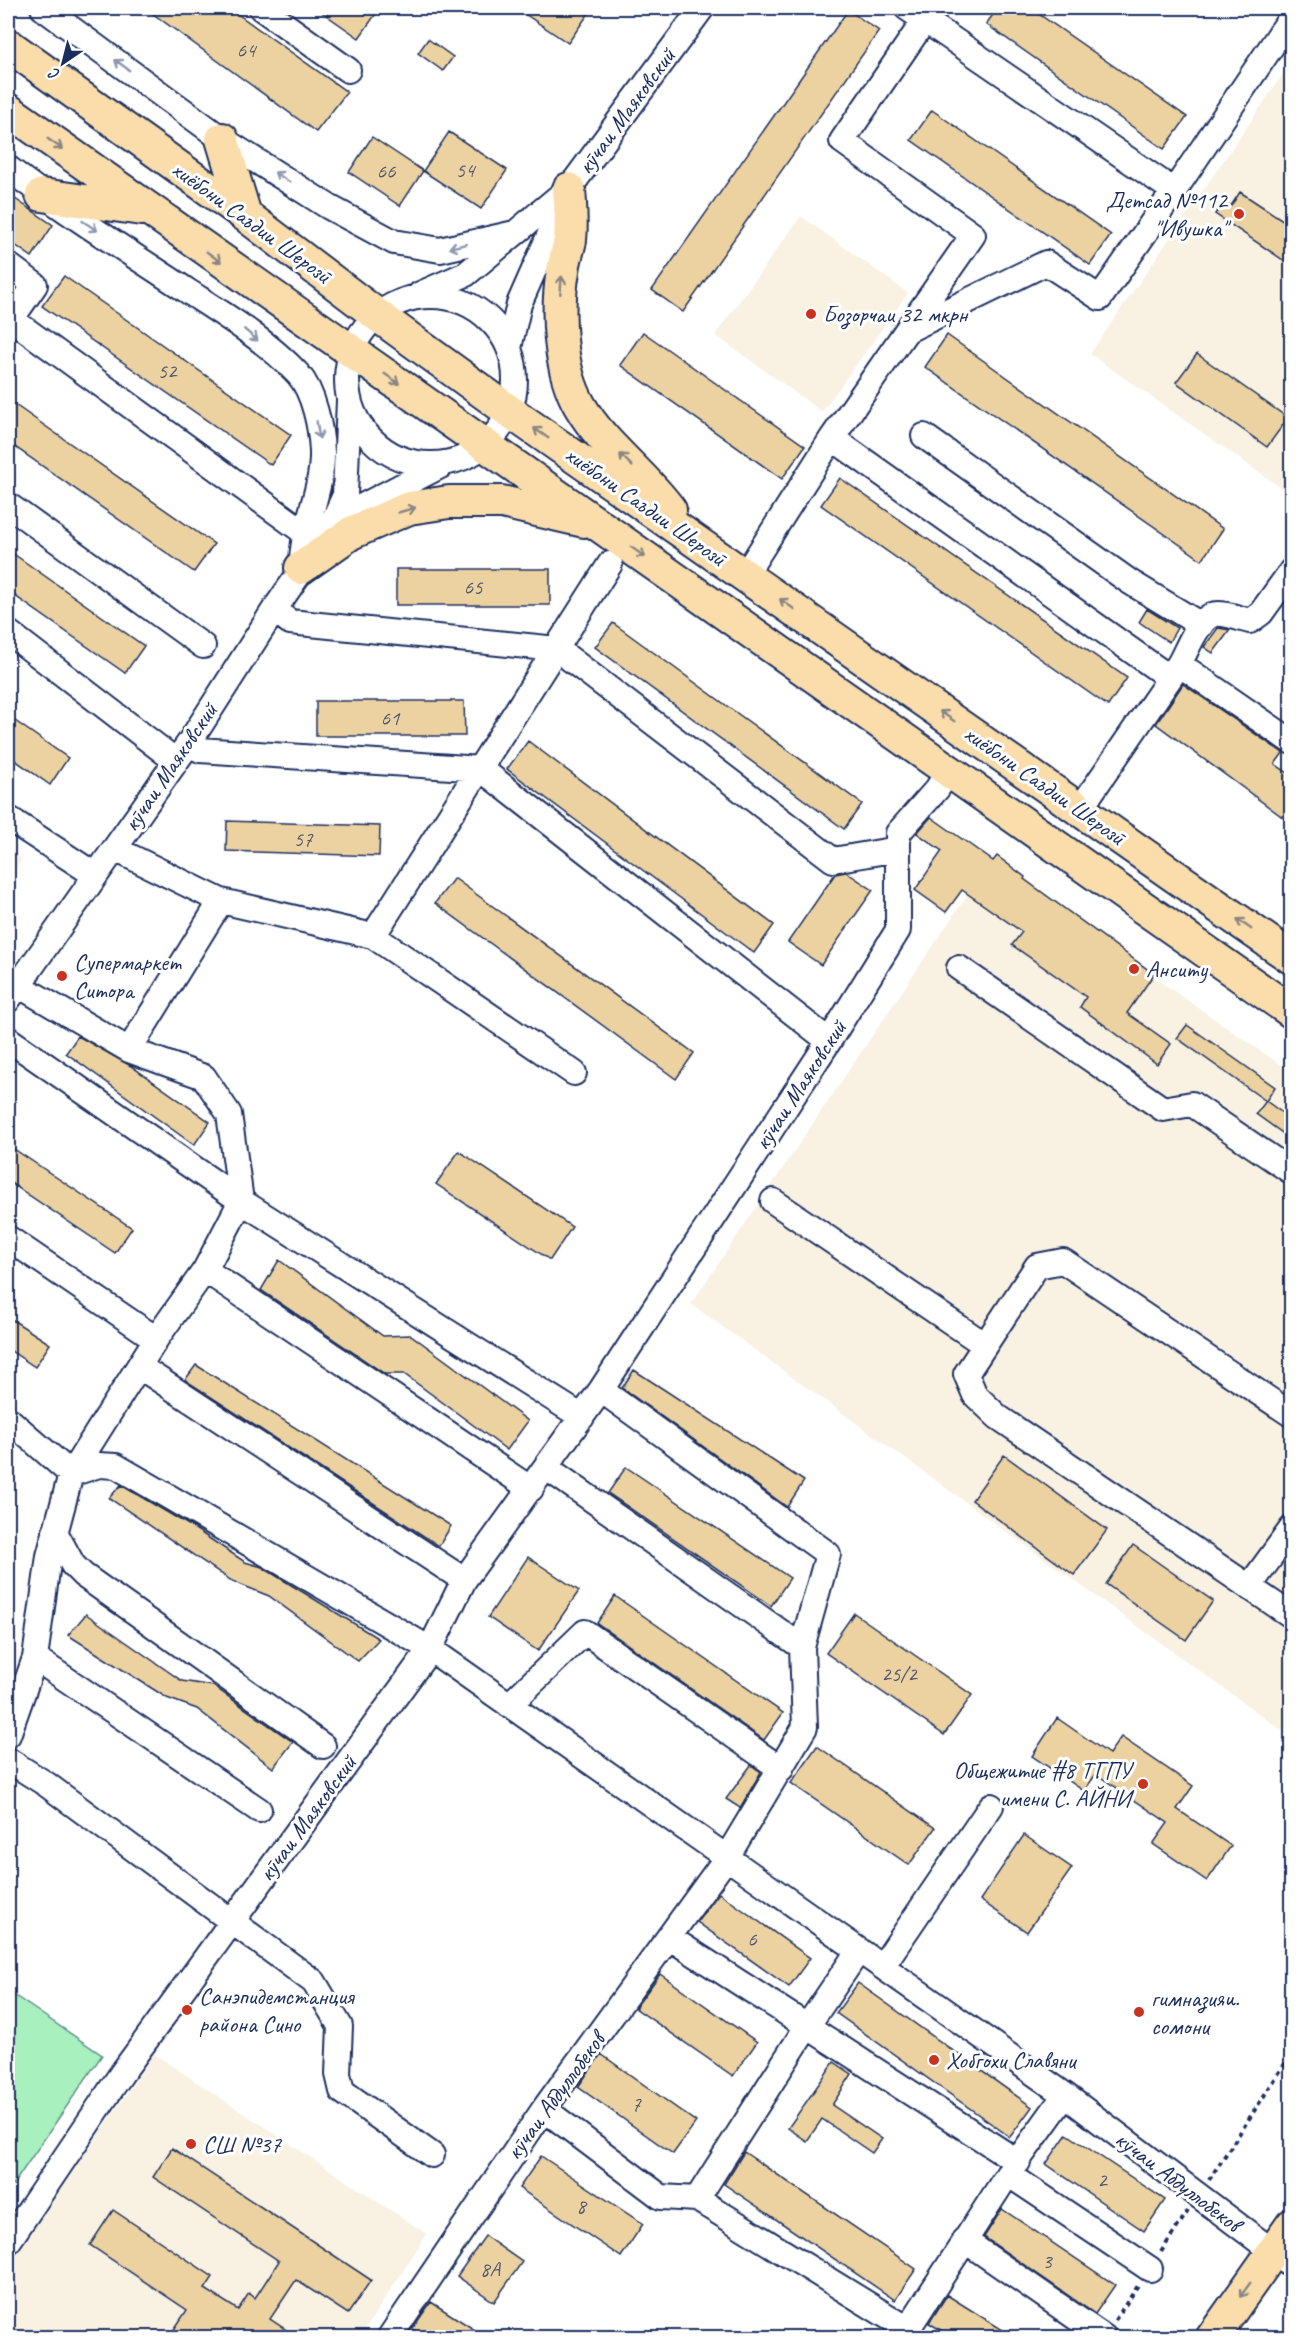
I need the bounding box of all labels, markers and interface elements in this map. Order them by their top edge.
north arrow [33,33,93,93]
house number: 64 [237,37,258,63]
street label: кӯчаи Маяковский [570,40,683,180]
one-way arrow [114,59,130,71]
text: С [44,63,64,85]
one-way arrow [47,138,63,150]
street label: хиёбони Саъдии Шерозӣ [166,154,339,291]
house number: 54 [456,157,477,183]
house number: 66 [377,158,396,184]
one-way arrow [274,171,290,183]
place label: Детсад №112 "Ивушка" [1106,185,1232,243]
marker: Детсад №112 "Ивушка" [1232,207,1246,221]
one-way arrow [81,220,97,232]
one-way arrow [448,241,468,252]
one-way arrow [206,251,222,264]
one-way arrow [556,276,567,296]
place label: Бозорчаи 32 мкрн [823,299,970,330]
marker: Бозорчаи 32 мкрн [804,307,818,321]
one-way arrow [243,328,258,342]
house number: 52 [158,358,178,384]
one-way arrow [384,373,400,385]
one-way arrow [313,420,324,439]
one-way arrow [533,427,549,439]
street label: хиёбони Саъдии Шерозӣ [559,439,734,574]
one-way arrow [618,453,633,468]
one-way arrow [397,503,416,515]
one-way arrow [629,546,646,558]
house number: 65 [464,574,484,600]
one-way arrow [779,598,795,610]
street label: кӯчаи Маяковский [116,695,225,837]
house number: 61 [381,705,401,731]
one-way arrow [939,710,955,722]
street label: хиёбони Саъдии Шерозӣ [958,718,1133,853]
house number: 57 [294,826,314,852]
one-way arrow [1236,918,1252,930]
place label: Супермаркет Ситора [74,947,182,1005]
place label: Анситу [1146,954,1209,984]
marker: Анситу [1127,962,1141,976]
marker: Супермаркет Ситора [55,969,69,983]
street label: кӯчаи Маяковский [747,1013,854,1156]
house number: 25/2 [881,1661,918,1687]
street label: кӯчаи Маяковский [251,1747,364,1887]
place label: Общежитие #8 ТГПУ имени С. АЙНИ [953,1755,1135,1813]
marker: Общежитие #8 ТГПУ имени С. АЙНИ [1136,1777,1150,1791]
house number: 6 [747,1926,757,1952]
place label: Санэпидемстанция района Сино [199,1981,355,2039]
place label: гимназияи. сомони [1151,1983,1240,2041]
marker: Санэпидемстанция района Сино [180,2003,194,2017]
marker: гимназияи. сомони [1132,2005,1146,2019]
street label: кӯчаи Абдуллобеков [499,2023,614,2166]
place label: Хобгохи Славяни [946,2045,1078,2075]
marker: Хобгохи Славяни [927,2053,941,2067]
house number: 7 [631,2091,642,2117]
street label: кӯчаи Абдуллобеков [1109,2124,1250,2241]
place label: СШ №37 [203,2129,282,2159]
marker: СШ №37 [184,2137,198,2151]
house number: 2 [1097,2167,1108,2193]
house number: 8 [576,2193,588,2219]
house number: 3 [1042,2248,1053,2274]
house number: 8А [480,2256,501,2282]
one-way arrow [1239,2282,1252,2298]

